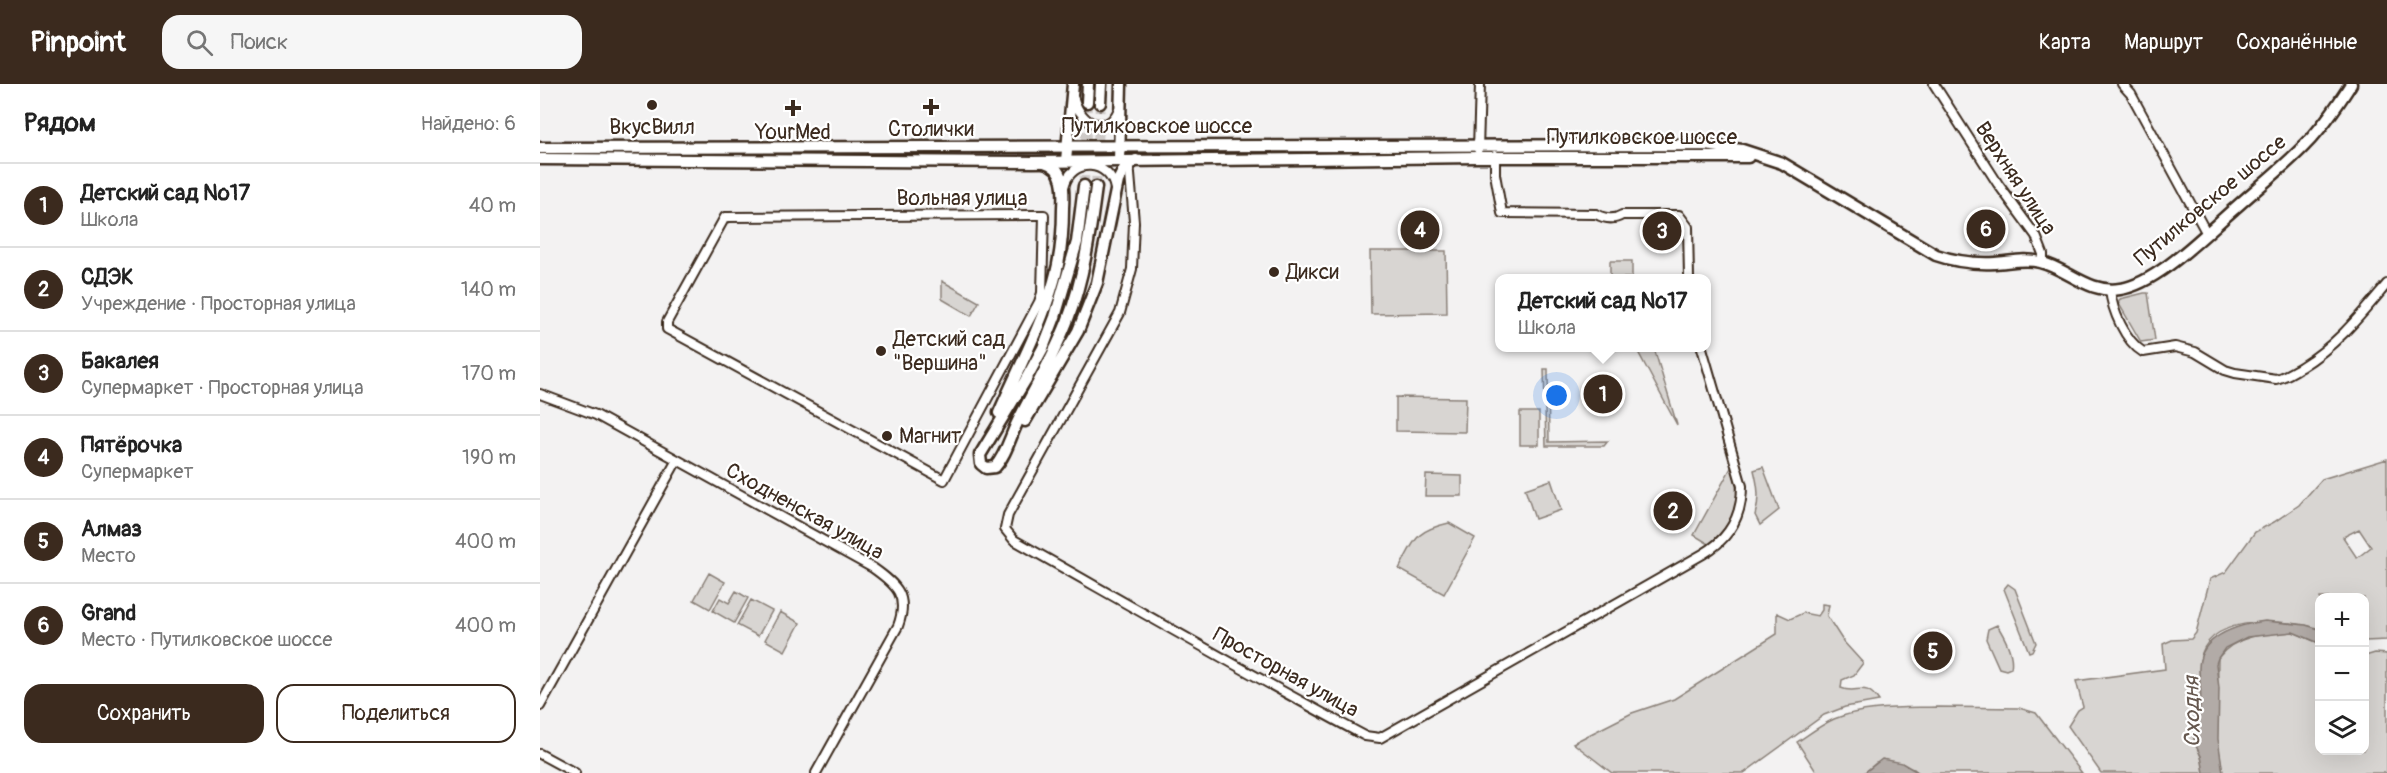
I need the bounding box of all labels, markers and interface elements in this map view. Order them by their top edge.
search box [162,15,582,69]
text: Pinpoint [30,25,126,60]
icon: search [183,26,216,59]
text: Поиск [231,28,288,56]
text: Карта [2039,29,2091,56]
text: Маршрут [2124,29,2203,56]
text: Сохранённые [2236,29,2357,56]
marker: ВкусВилл [645,98,659,112]
marker: YourMed [784,99,802,117]
marker: Столички [924,100,938,114]
text: Рядом [24,107,96,139]
text: Найдено: 6 [421,111,516,136]
street label: Путилковское шоссе [1062,113,1253,140]
place label: ВкусВилл [609,114,695,141]
place label: Столички [888,116,974,143]
street label: Верхняя улица [1969,117,2062,240]
place label: YourMed [754,119,831,146]
street label: Путилковское шоссе [1547,124,1738,151]
street label: Путилковское шоссе [2129,128,2292,272]
text: Детский сад №17 [81,179,250,207]
street label: Вольная улица [897,185,1027,212]
text: 1 [40,193,47,218]
text: 40 m [469,193,516,218]
pin: 6 [1966,206,2006,252]
text: Школа [81,207,138,232]
pin: 4 [1400,208,1440,252]
pin: 3 [1642,208,1682,254]
place label: Дикси [1285,259,1339,286]
text: СДЭК [81,263,134,291]
marker: Дикси [1267,265,1281,279]
popup [1495,274,1711,352]
text: 2 [38,277,49,302]
text: 140 m [461,277,516,302]
text: Детский сад №17 [1518,287,1688,315]
text: Учреждение · Просторная улица [81,291,356,316]
text: Школа [1518,315,1576,340]
place label: Детский сад "Вершина" [892,326,1005,377]
marker: Детский сад "Вершина" [874,344,888,358]
text: Бакалея [81,347,159,375]
text: 3 [38,361,49,386]
text: 170 m [462,361,516,386]
pin: 1 [1584,372,1622,416]
text: Супермаркет · Просторная улица [81,375,364,400]
your location [1542,381,1571,410]
place label: Магнит [899,423,962,450]
marker: Магнит [880,429,894,443]
text: Пятёрочка [81,431,182,459]
text: 4 [38,445,49,470]
text: 190 m [462,445,516,470]
street label: Сходненская улица [721,457,889,566]
text: Супермаркет [81,459,193,484]
pin: 2 [1654,488,1692,534]
text: Алмаз [81,515,142,543]
text: 5 [38,529,49,554]
text: 400 m [455,529,516,554]
text: Место [81,543,136,568]
map controls [2315,593,2369,755]
button: + [2315,593,2369,647]
text: Grand [81,599,136,627]
text: 6 [38,613,49,638]
text: 400 m [455,613,516,638]
street label: Просторная улица [1208,621,1363,724]
text: Место · Путилковское шоссе [81,627,332,652]
pin: 5 [1914,628,1952,674]
button: − [2315,647,2369,701]
water label: Сходня [2177,674,2207,748]
button: Сохранить [24,684,264,743]
button: Поделиться [276,684,516,743]
button: layers [2315,701,2369,755]

